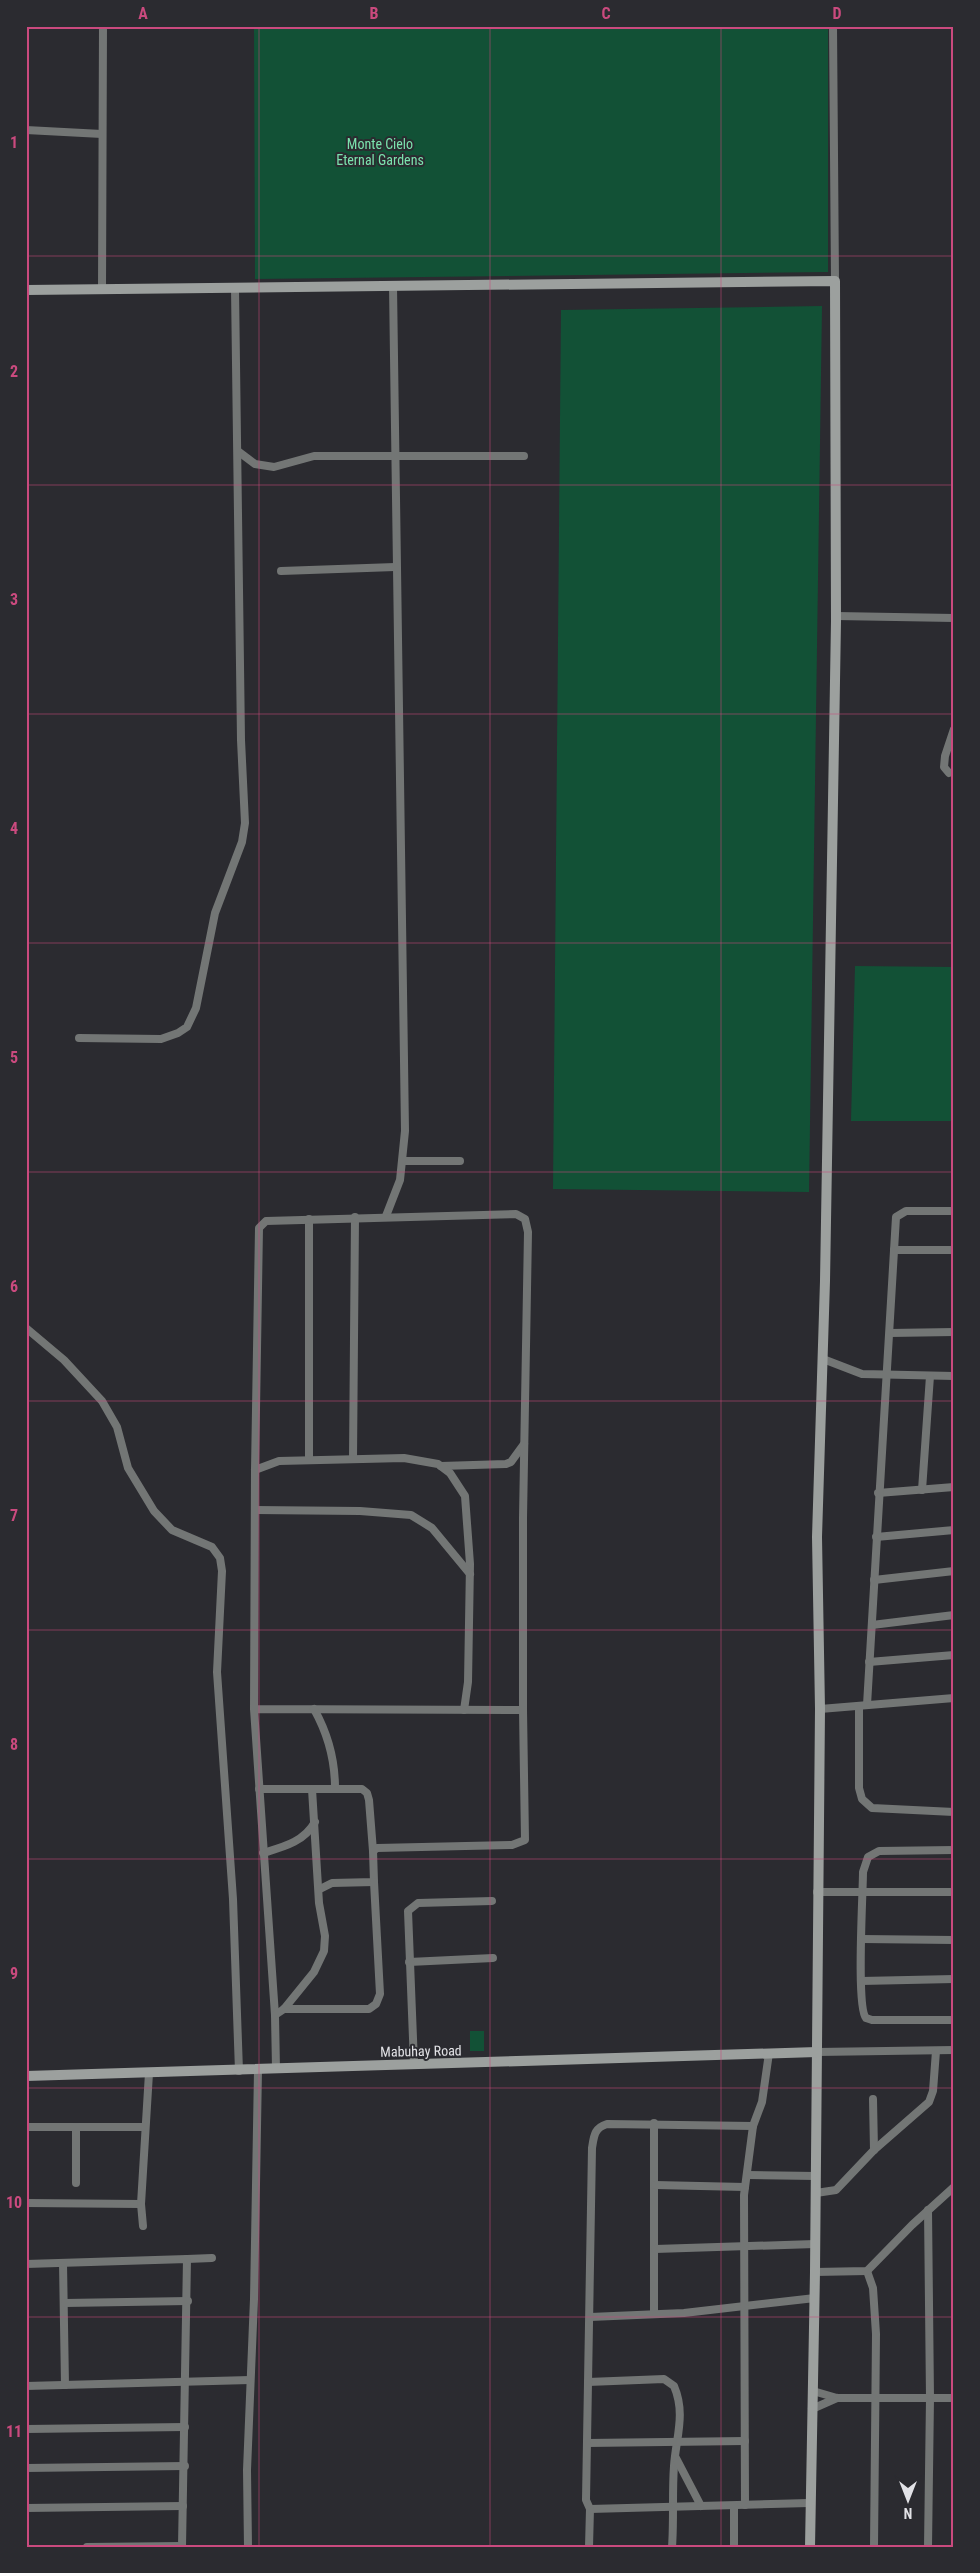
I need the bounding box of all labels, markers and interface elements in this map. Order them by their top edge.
text: A [138,4,148,23]
text: B [370,4,379,23]
text: C [601,4,611,23]
text: D [832,4,842,23]
text: 1 [10,133,18,152]
park label: Monte Cielo Eternal Gardens [336,136,424,168]
text: 2 [10,362,18,381]
text: 3 [10,590,18,609]
text: 4 [10,819,18,838]
text: 5 [10,1048,18,1067]
text: 6 [10,1277,18,1296]
text: 7 [10,1506,18,1525]
text: 8 [10,1735,18,1754]
text: 9 [10,1964,18,1983]
street label: Mabuhay Road [380,2042,462,2060]
text: 10 [6,2193,22,2212]
text: 11 [6,2422,22,2441]
north arrow [882,2476,932,2526]
text: N [904,2505,912,2521]

